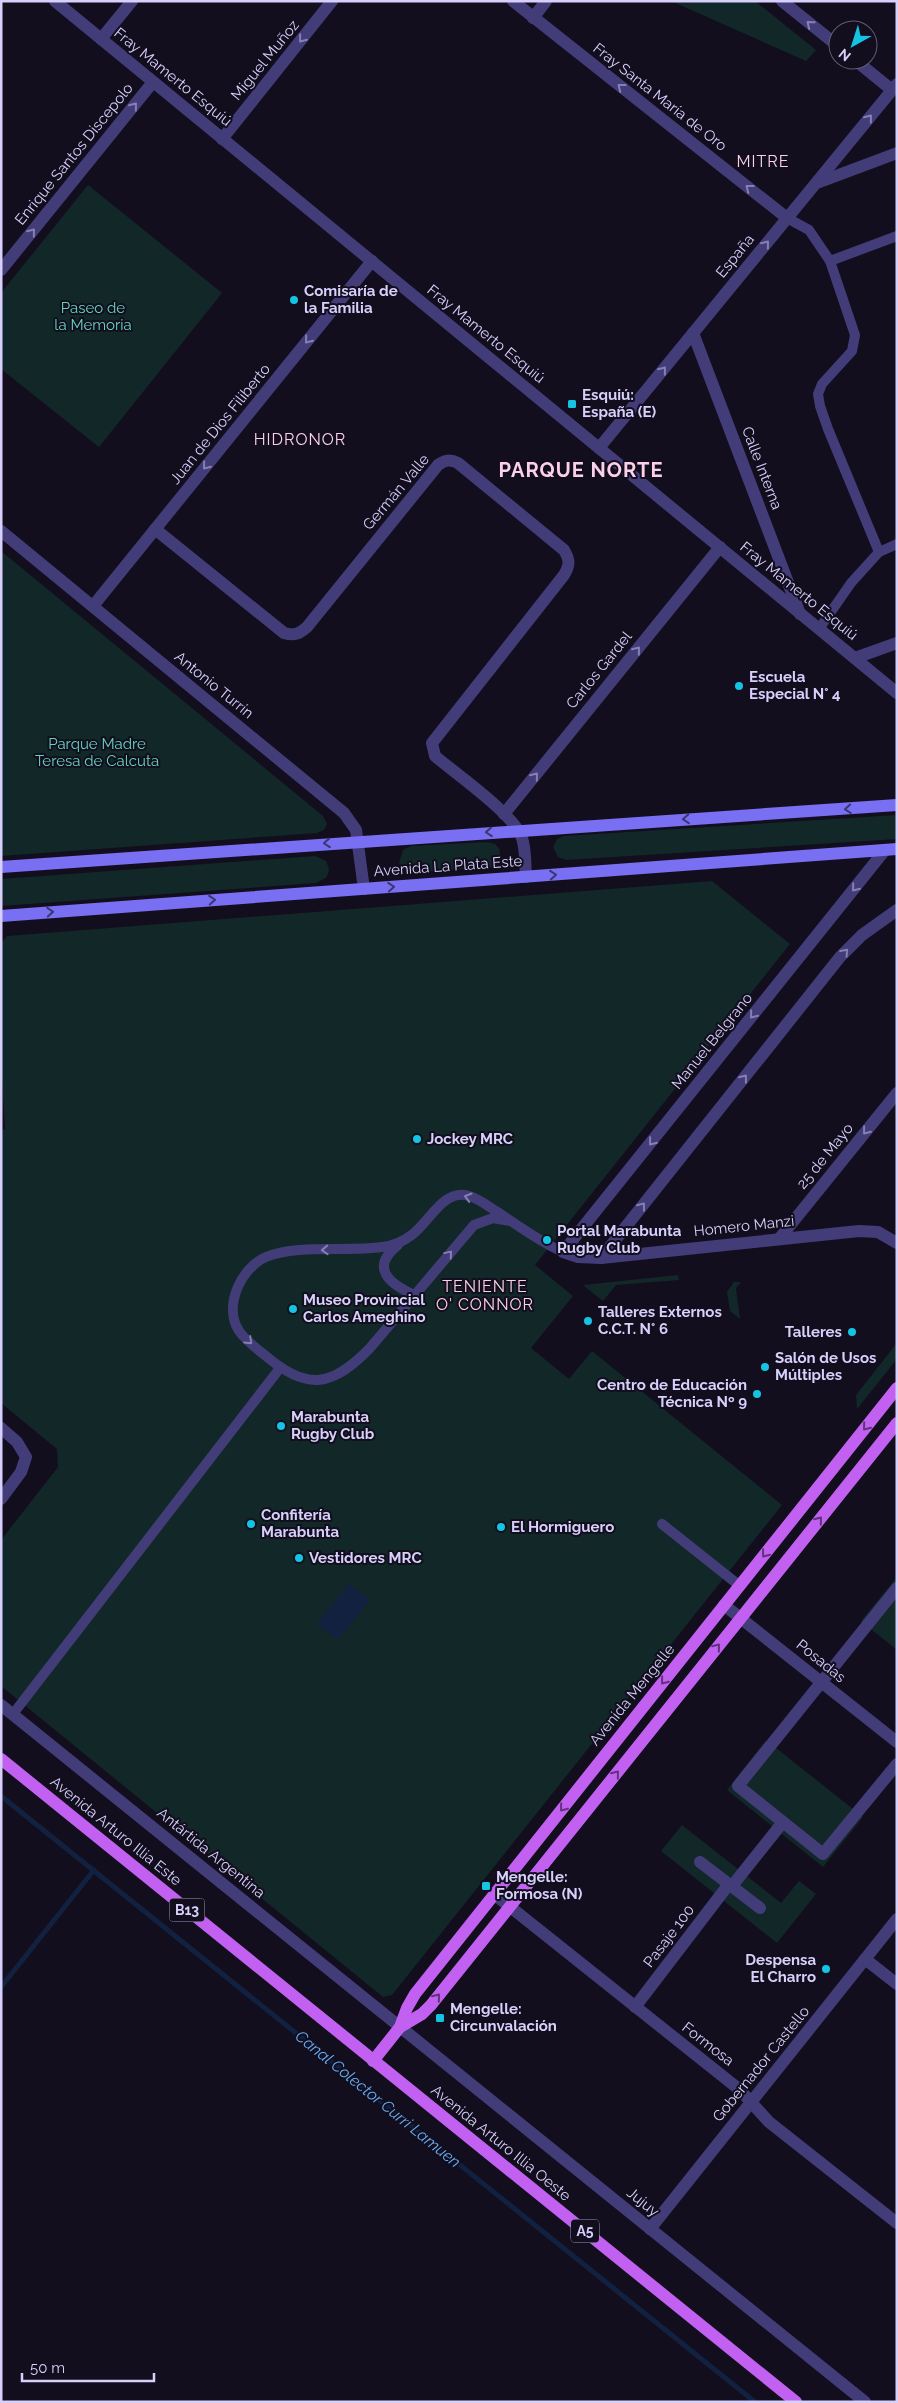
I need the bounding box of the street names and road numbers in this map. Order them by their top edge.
street label: Miguel Muñoz [227,16,303,104]
street label: Fray Mamerto Esquiú [110,24,236,130]
street label: Fray Santa María de Oro [589,39,731,155]
street label: Enrique Santos Discepolo [11,79,137,229]
street label: España [712,231,758,281]
street label: Fray Mamerto Esquiú [423,281,549,387]
street label: Juan de Dios Filiberto [166,360,274,488]
street label: Calle Interna [738,424,786,512]
street label: Germán Valle [359,450,433,534]
street label: Fray Mamerto Esquiú [736,538,862,644]
street label: Carlos Gardel [562,627,636,712]
street label: Antonio Turrín [171,648,257,722]
street label: Avenida La Plata Este [373,852,523,880]
street label: Manuel Belgrano [668,989,756,1093]
street label: 25 de Mayo [793,1119,857,1193]
street label: Homero Manzi [693,1212,795,1240]
street label: Posadas [793,1636,849,1686]
street label: Avenida Mengelle [586,1641,678,1749]
street label: Avenida Arturo Illia Este [47,1773,185,1890]
street label: Antártida Argentina [153,1804,269,1902]
road number: B13 [170,1898,204,1922]
street label: Pasaje 100 [640,1901,698,1971]
street label: Gobernador Castello [709,2003,813,2125]
street label: Formosa [679,2018,737,2070]
street label: Avenida Arturo Illia Oeste [428,2081,575,2205]
street label: Jujuy [623,2184,663,2220]
road number: A5 [571,2220,599,2242]

